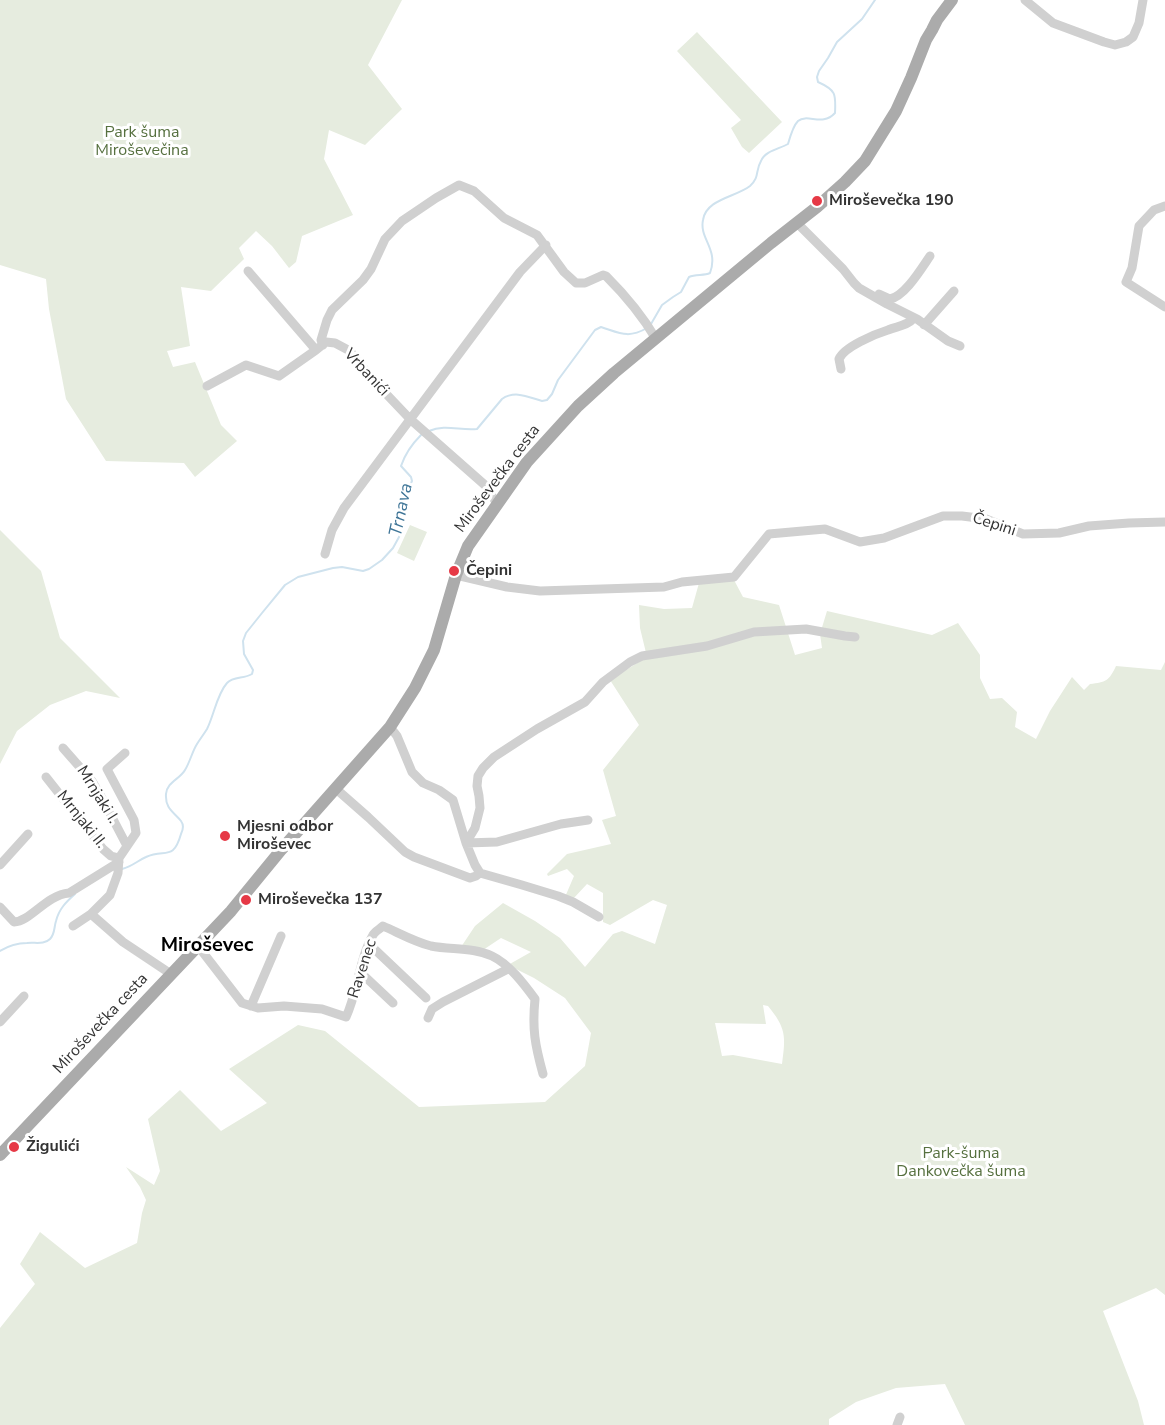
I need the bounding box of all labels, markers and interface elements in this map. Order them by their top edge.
park label: Park šuma Miroševečina [95,123,189,161]
place label: Miroševečka 190 [829,191,954,211]
marker: Miroševečka 190 [810,194,824,208]
street label: Vrbanići [339,345,393,401]
street label: Miroševečka cesta [451,421,545,537]
water label: Trnava [386,481,418,539]
street label: Čepini [970,509,1018,541]
place label: Čepini [466,561,512,581]
marker: Čepini [447,564,461,578]
street label: Mrnjaki I. [72,763,122,827]
street label: Mrnjaki II. [52,787,110,853]
place label: Mjesni odbor Miroševec [237,817,333,855]
marker: Mjesni odbor Miroševec [218,829,232,843]
place label: Miroševečka 137 [258,890,383,910]
marker: Miroševečka 137 [239,893,253,907]
district label: Miroševec [161,934,253,958]
street label: Ravenec [344,937,382,1001]
street label: Miroševečka cesta [50,970,152,1078]
place label: Žigulići [26,1137,80,1157]
marker: Žigulići [7,1140,21,1154]
park label: Park-šuma Dankovečka šuma [896,1144,1026,1182]

